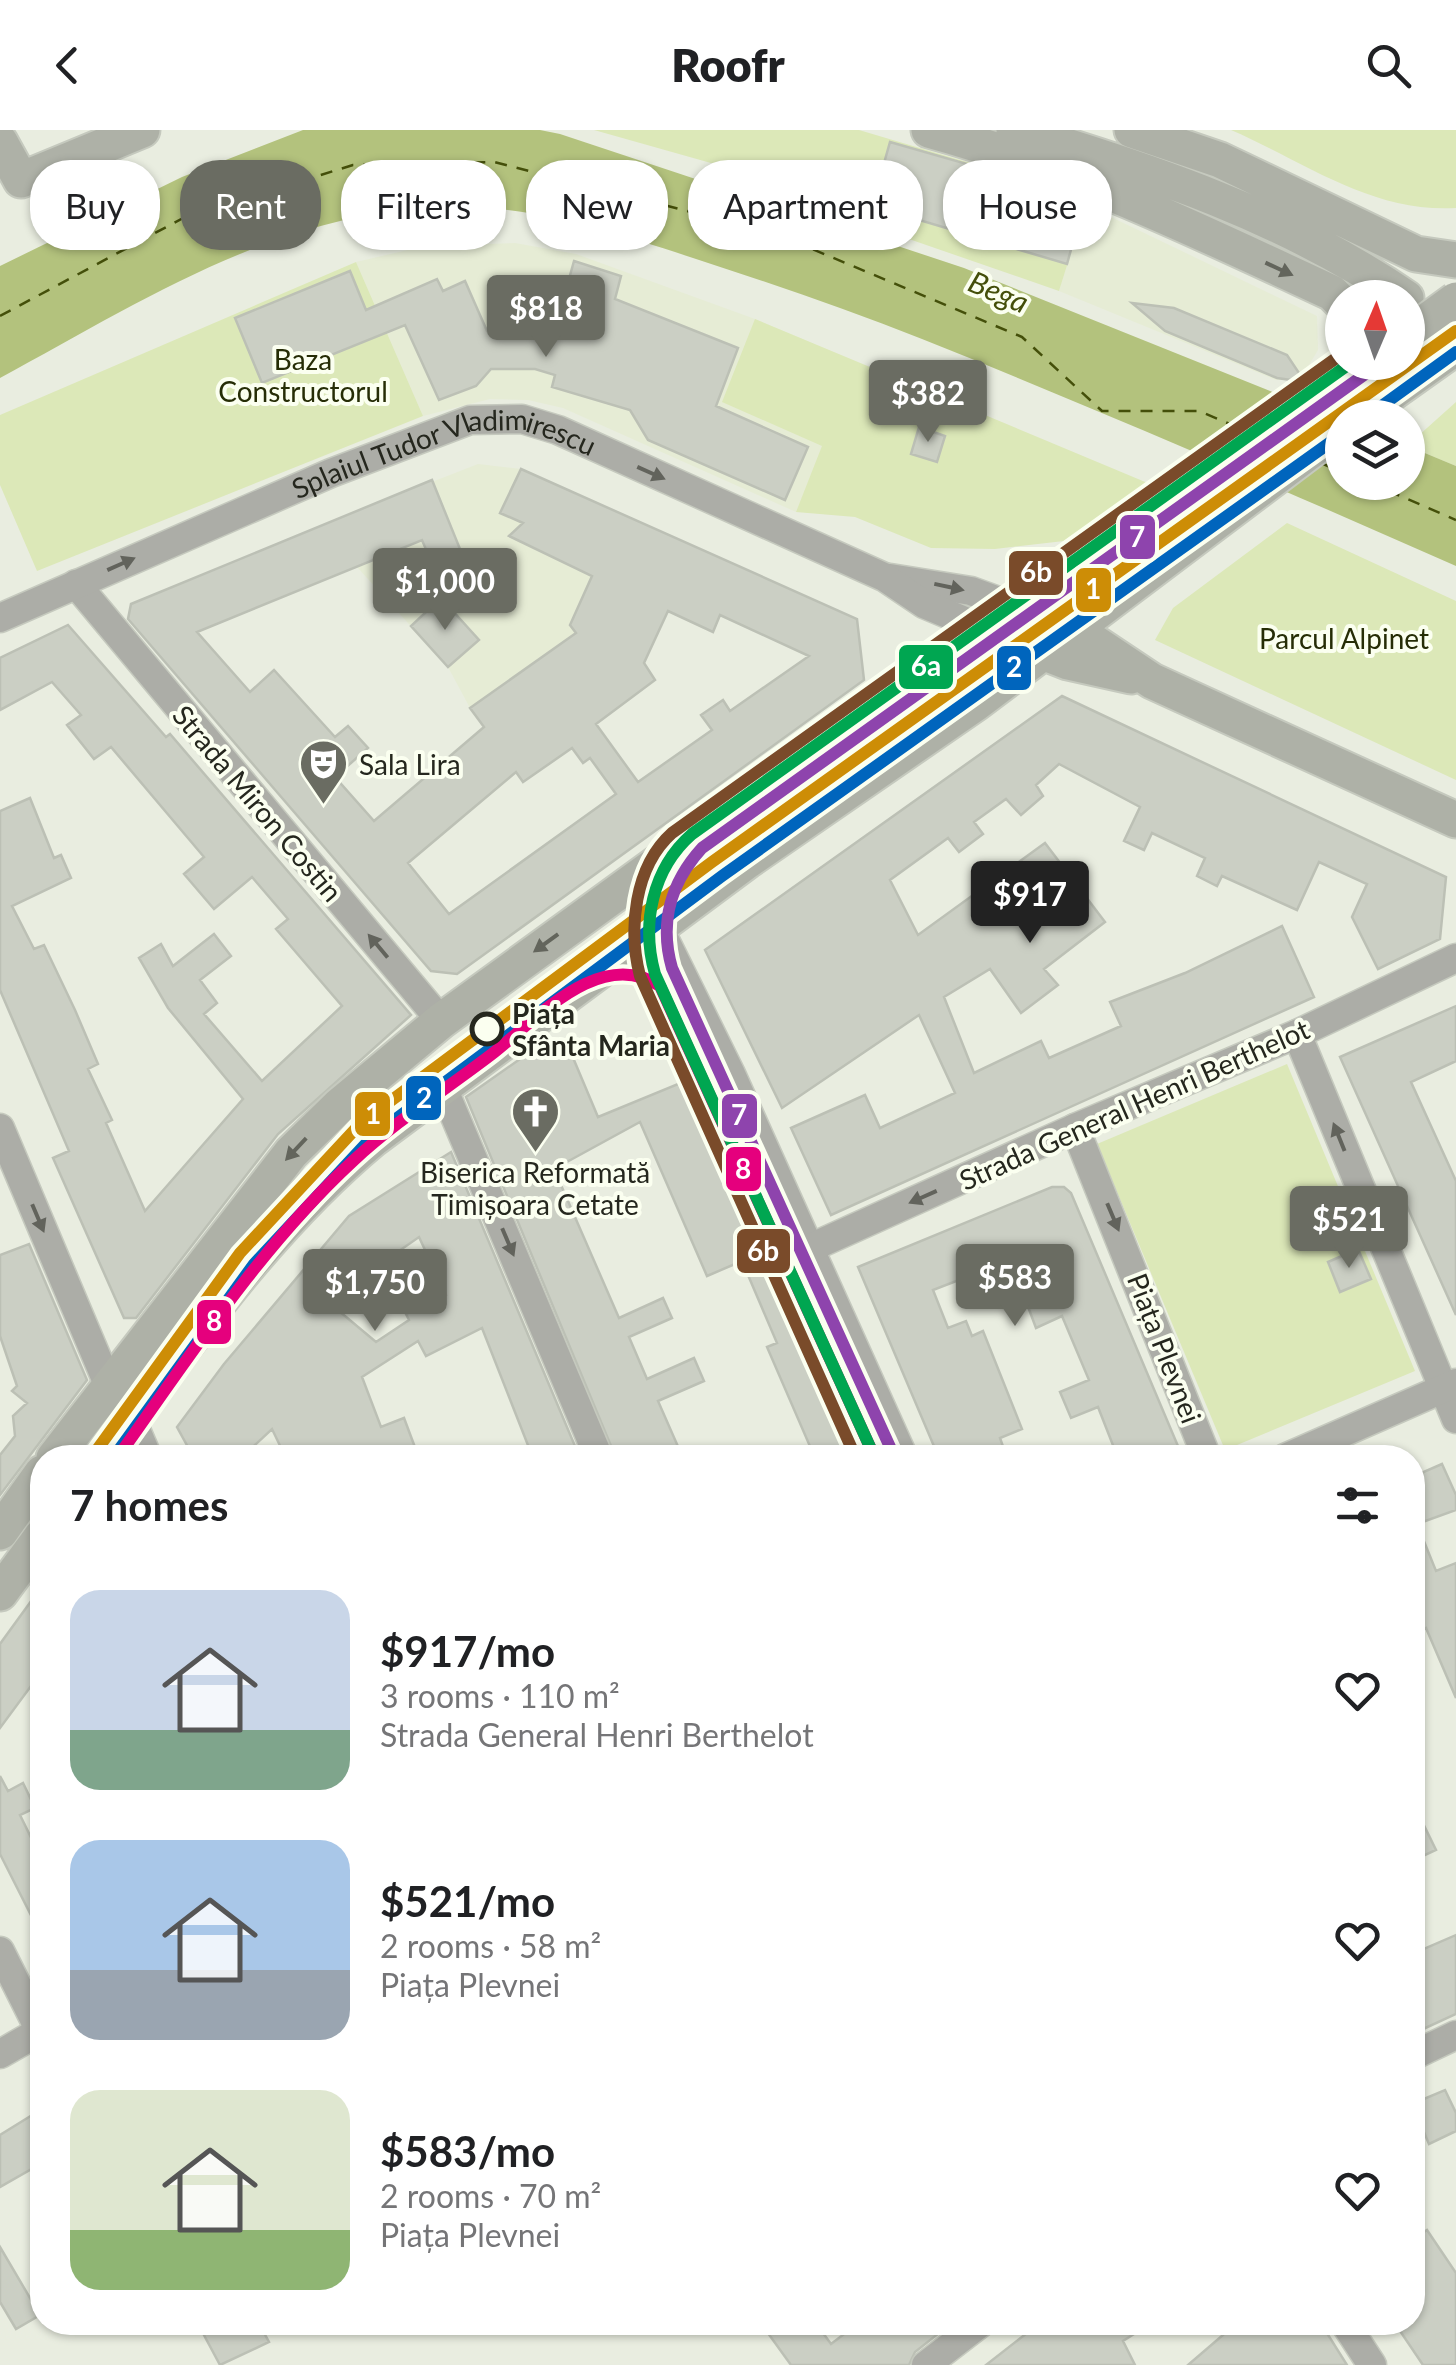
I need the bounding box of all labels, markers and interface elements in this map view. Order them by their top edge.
icon: back [40,38,95,93]
text: Roofr [671,38,785,92]
icon: search [1361,38,1416,93]
chip: Buy [30,160,160,250]
chip: Rent [180,160,321,250]
chip: Filters [341,160,506,250]
chip: New [526,160,668,250]
chip: Apartment [688,160,923,250]
chip: House [943,160,1112,250]
one-way arrow [1265,260,1294,277]
water label: Bega [964,262,1034,320]
pin: $818 [487,275,605,360]
north arrow [1325,280,1425,380]
map controls [1325,280,1425,500]
text: $818 [509,288,583,327]
park label: Baza Constructorul [218,342,388,408]
pin: $382 [869,360,987,445]
text: $382 [891,373,965,412]
button: layers [1325,400,1425,500]
street label: Splaiul Tudor Vladimirescu [286,402,602,505]
one-way arrow [636,465,666,481]
line badge: 7 [1118,513,1157,561]
text: 7 [1129,519,1145,553]
pin: $1,000 [364,548,526,633]
line badge: 6b [1007,549,1065,597]
text: 6b [1020,554,1052,588]
one-way arrow [106,556,136,572]
text: $1,000 [395,561,495,600]
line badge: 1 [1074,566,1113,614]
text: 1 [1085,571,1101,605]
one-way arrow [934,579,965,595]
park label: Parcul Alpinet [1259,621,1429,655]
line badge: 6a [897,643,955,691]
line badge: 2 [995,644,1033,692]
text: 6a [911,648,941,682]
text: 2 [1006,649,1022,683]
street label: Strada Miron Costin [166,698,350,908]
theatre icon: Sala Lira [298,738,350,806]
place label: Sala Lira [359,747,461,781]
pin: $917 [971,861,1089,946]
text: $917 [993,874,1067,913]
one-way arrow [533,933,559,952]
one-way arrow [368,934,389,959]
place label: Piața Sfânta Maria [512,996,670,1062]
street label: Strada General Henri Berthelot [954,1011,1314,1197]
marker: Piața Sfânta Maria [471,1013,503,1045]
line badge: 2 [404,1074,443,1122]
text: 2 [416,1080,432,1114]
church icon: Biserica Reformată Timișoara Cetate [509,1086,561,1154]
line badge: 1 [353,1090,392,1138]
line badge: 7 [720,1092,759,1140]
text: 1 [365,1096,381,1130]
text: 7 [731,1097,747,1131]
one-way arrow [1331,1122,1347,1152]
one-way arrow [285,1137,308,1161]
line badge: 8 [724,1145,763,1193]
text: 8 [735,1151,751,1185]
place label: Biserica Reformată Timișoara Cetate [420,1155,650,1221]
pin: $521 [1290,1186,1408,1271]
one-way arrow [908,1189,938,1205]
text: $521 [1312,1199,1386,1238]
one-way arrow [30,1203,46,1233]
one-way arrow [1106,1203,1122,1233]
one-way arrow [500,1227,516,1257]
line badge: 6b [735,1227,792,1275]
text: 6b [747,1233,779,1267]
pin: $583 [956,1244,1074,1329]
pin: $1,750 [294,1249,456,1334]
text: $583 [978,1257,1052,1296]
text: $1,750 [325,1262,425,1301]
street label: Piața Plevnei [1121,1268,1209,1428]
line badge: 8 [195,1298,233,1346]
text: 8 [206,1303,222,1337]
icon: filters [1330,1478,1385,1533]
text: 7 homes [70,1480,228,1530]
text: $917/mo [380,1626,555,1676]
icon: home [150,1630,270,1750]
icon: heart [1330,1663,1385,1718]
text: 3 rooms · 110 m² [380,1676,620,1715]
text: Strada General Henri Berthelot [380,1715,814,1754]
text: $521/mo [380,1876,555,1926]
icon: home [150,1880,270,2000]
icon: heart [1330,1913,1385,1968]
text: 2 rooms · 58 m² [380,1926,601,1965]
text: Piața Plevnei [380,1965,560,2004]
text: $583/mo [380,2126,555,2176]
icon: home [150,2130,270,2250]
icon: heart [1330,2163,1385,2218]
text: 2 rooms · 70 m² [380,2176,601,2215]
text: Piața Plevnei [380,2215,560,2254]

